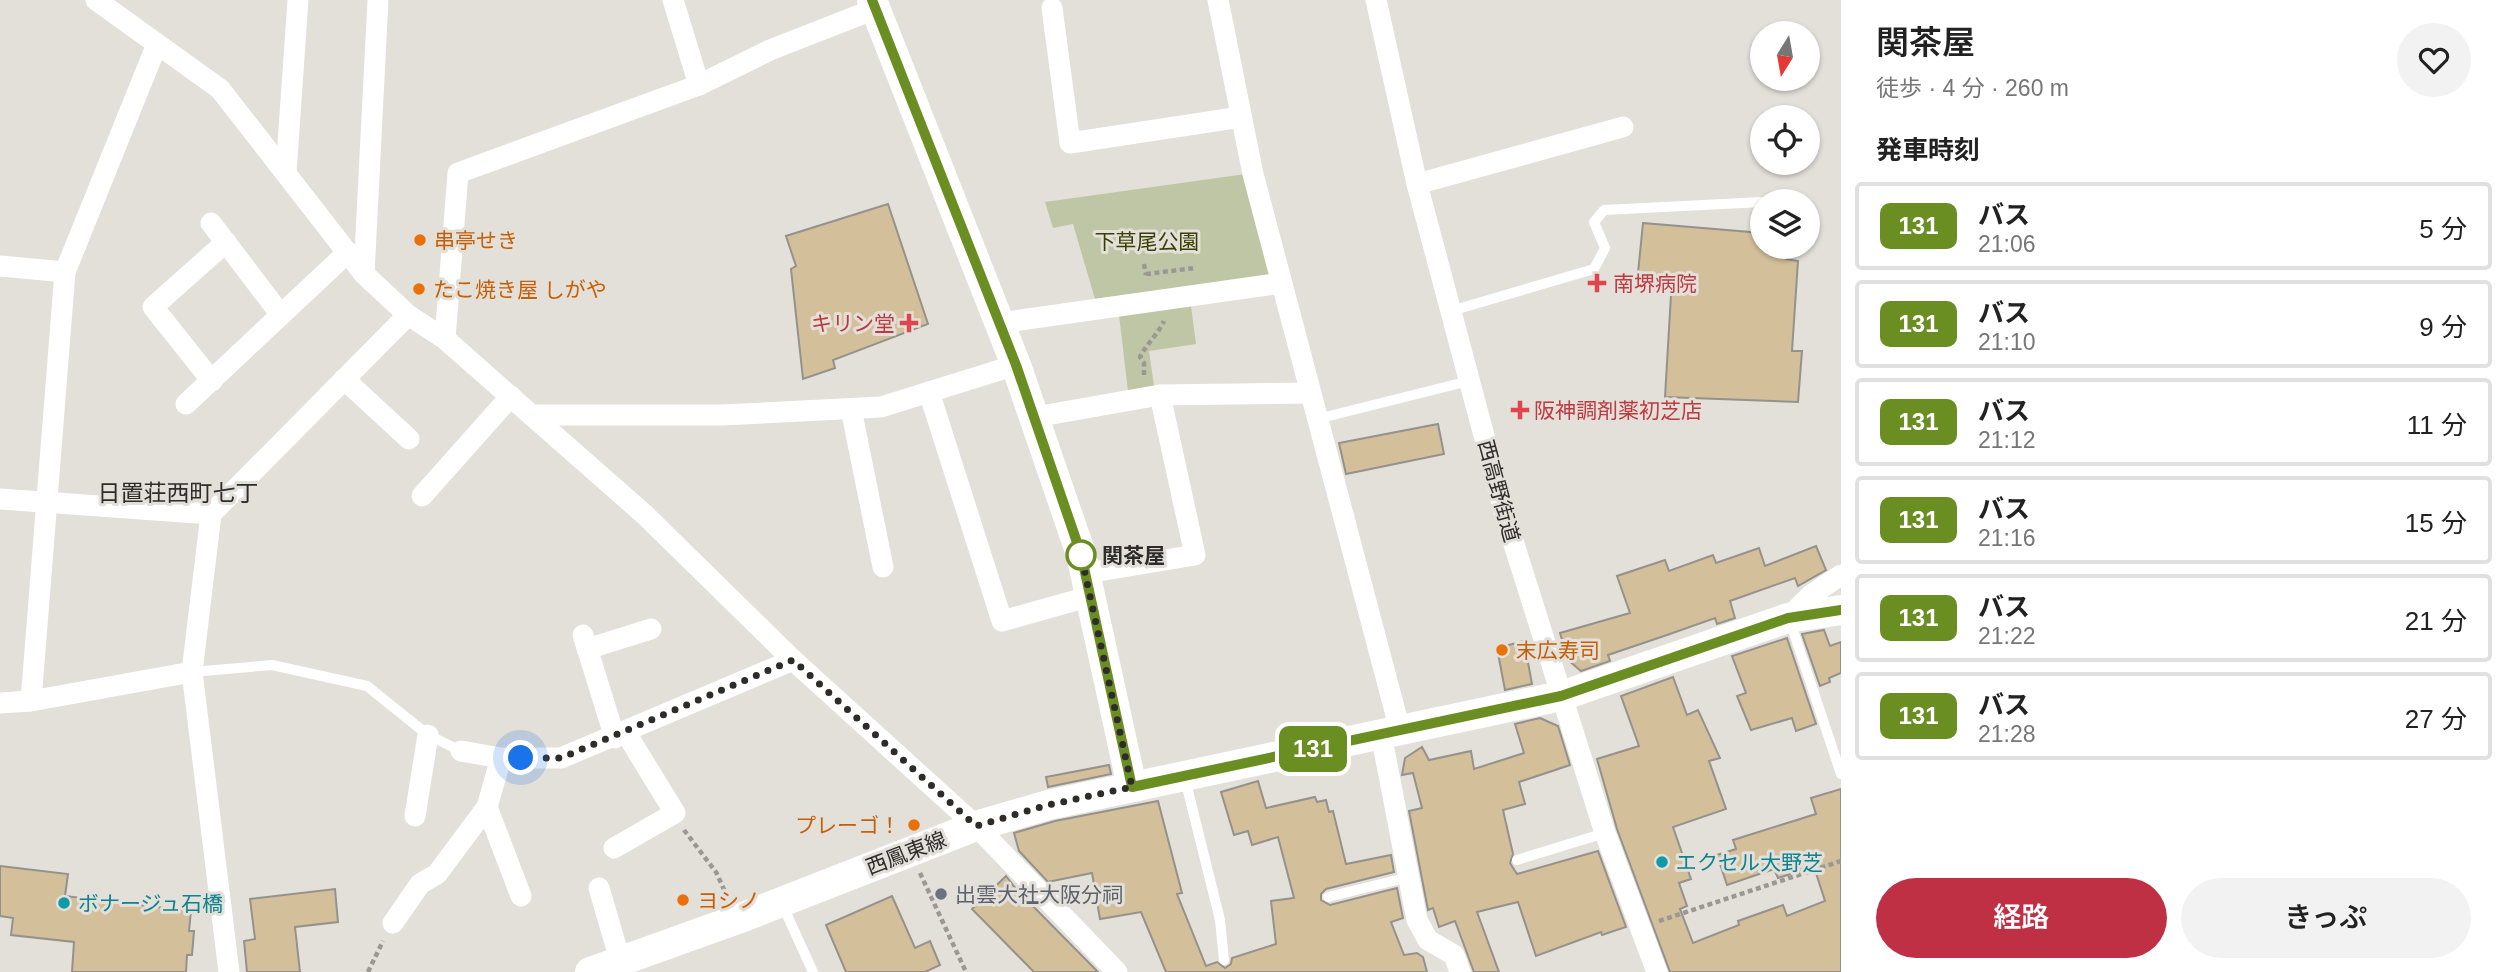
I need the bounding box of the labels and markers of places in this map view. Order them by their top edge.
place label: 串亭せき [434,229,518,252]
marker: 串亭せき [412,232,428,248]
place label: 南堺病院 [1613,272,1697,295]
marker: 南堺病院 [1587,273,1607,293]
place label: たこ焼き屋 しがや [433,278,607,301]
marker: たこ焼き屋 しがや [411,281,427,297]
place label: キリン堂 [811,312,895,335]
marker: キリン堂 [901,315,917,331]
place label: 阪神調剤薬初芝店 [1534,399,1702,422]
marker: 阪神調剤薬初芝店 [1512,402,1528,418]
marker: 関茶屋 [1066,540,1096,570]
place label: 関茶屋 [1102,544,1165,567]
place label: 末広寿司 [1516,639,1600,662]
marker: 末広寿司 [1494,642,1510,658]
place label: プレーゴ！ [795,814,900,837]
marker: プレーゴ！ [906,817,922,833]
place label: エクセル大野芝 [1676,851,1823,874]
marker: エクセル大野芝 [1654,854,1670,870]
place label: 出雲大社大阪分祠 [955,883,1123,906]
marker: 出雲大社大阪分祠 [933,886,949,902]
place label: ヨシノ [697,889,760,912]
place label: ボナージュ石橋 [78,892,223,915]
marker: ヨシノ [675,892,691,908]
marker: ボナージュ石橋 [56,895,72,911]

